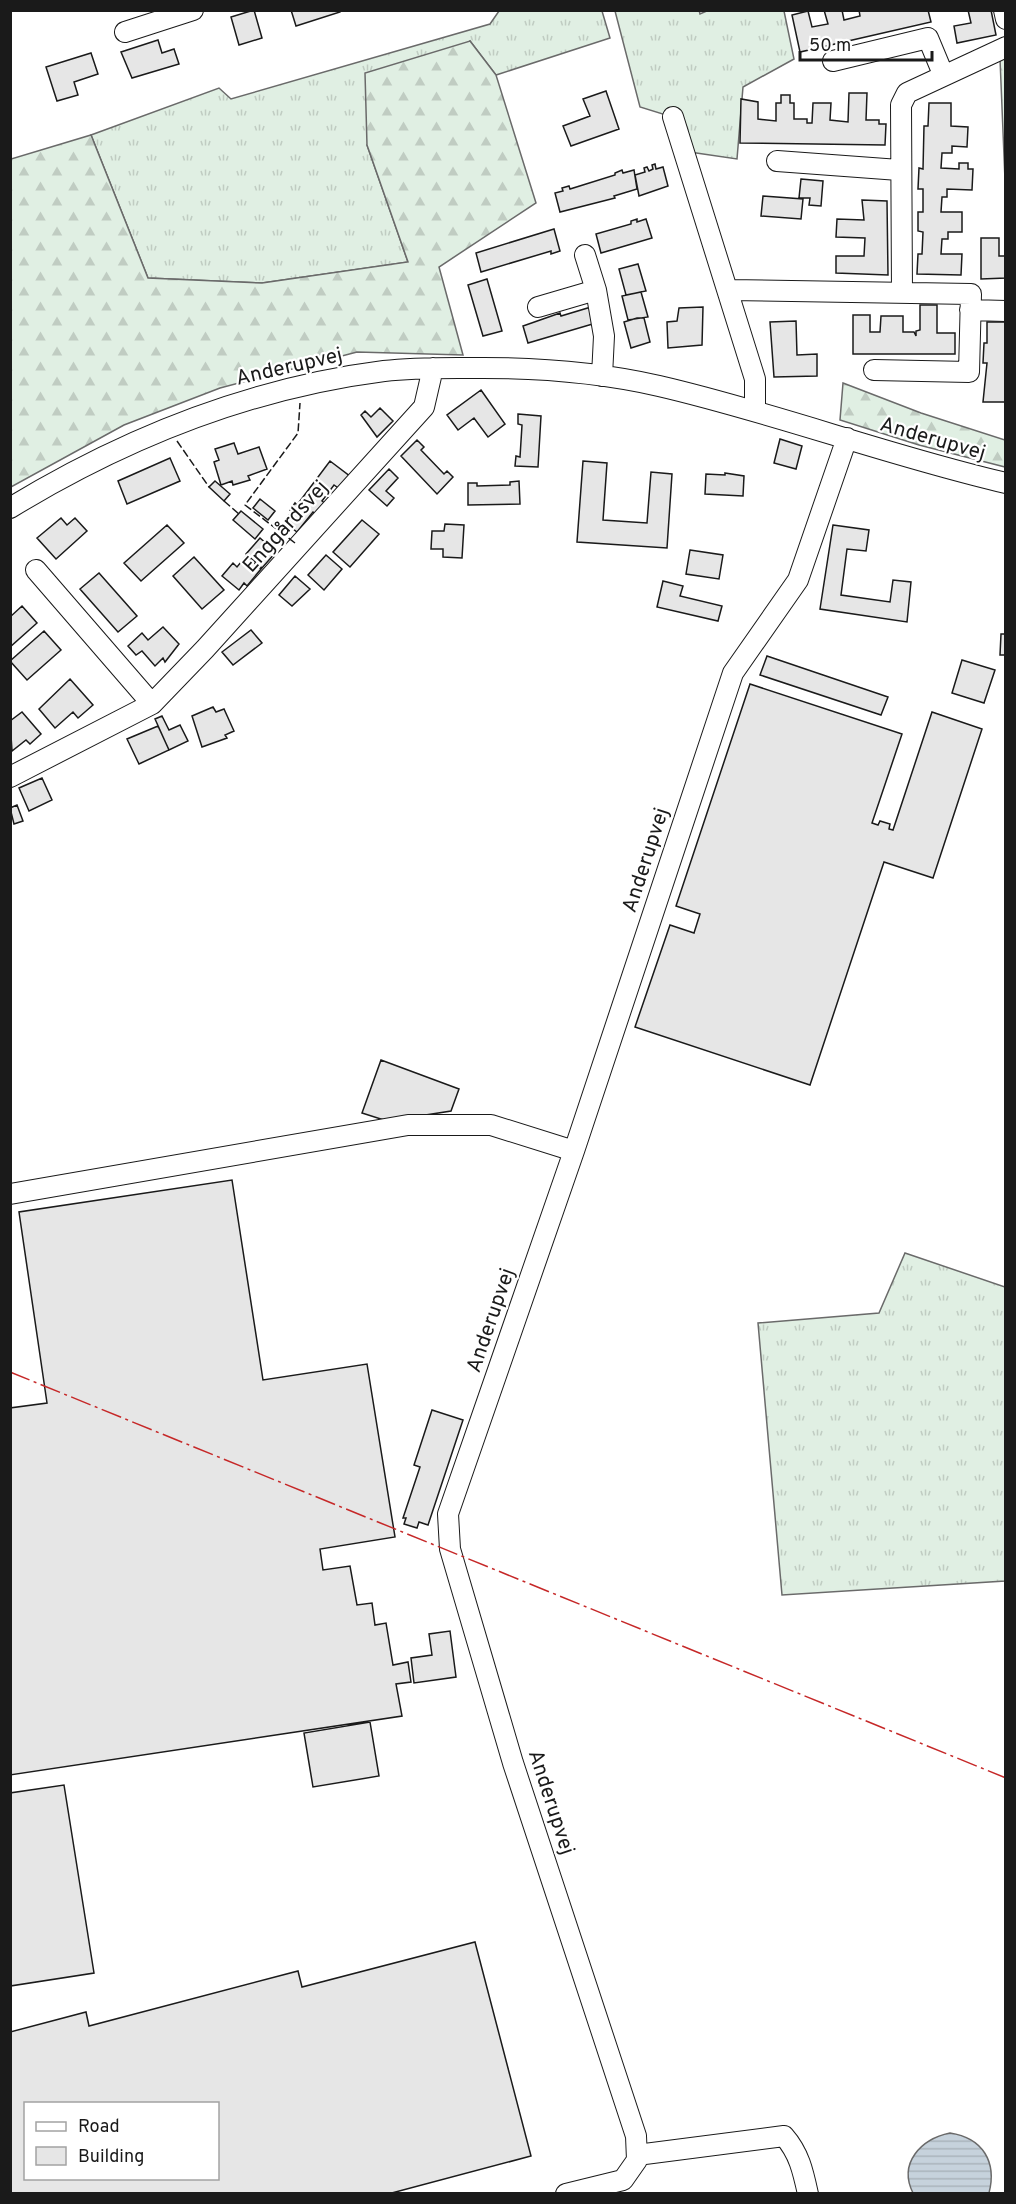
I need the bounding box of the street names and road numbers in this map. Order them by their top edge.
street label: Anderupvej [233,342,345,393]
street label: Anderupvej [877,411,989,467]
street label: Enggårdsvej [237,475,335,579]
street label: Anderupvej [617,805,676,916]
street label: Anderupvej [461,1265,522,1376]
street label: Anderupvej [521,1747,580,1858]

